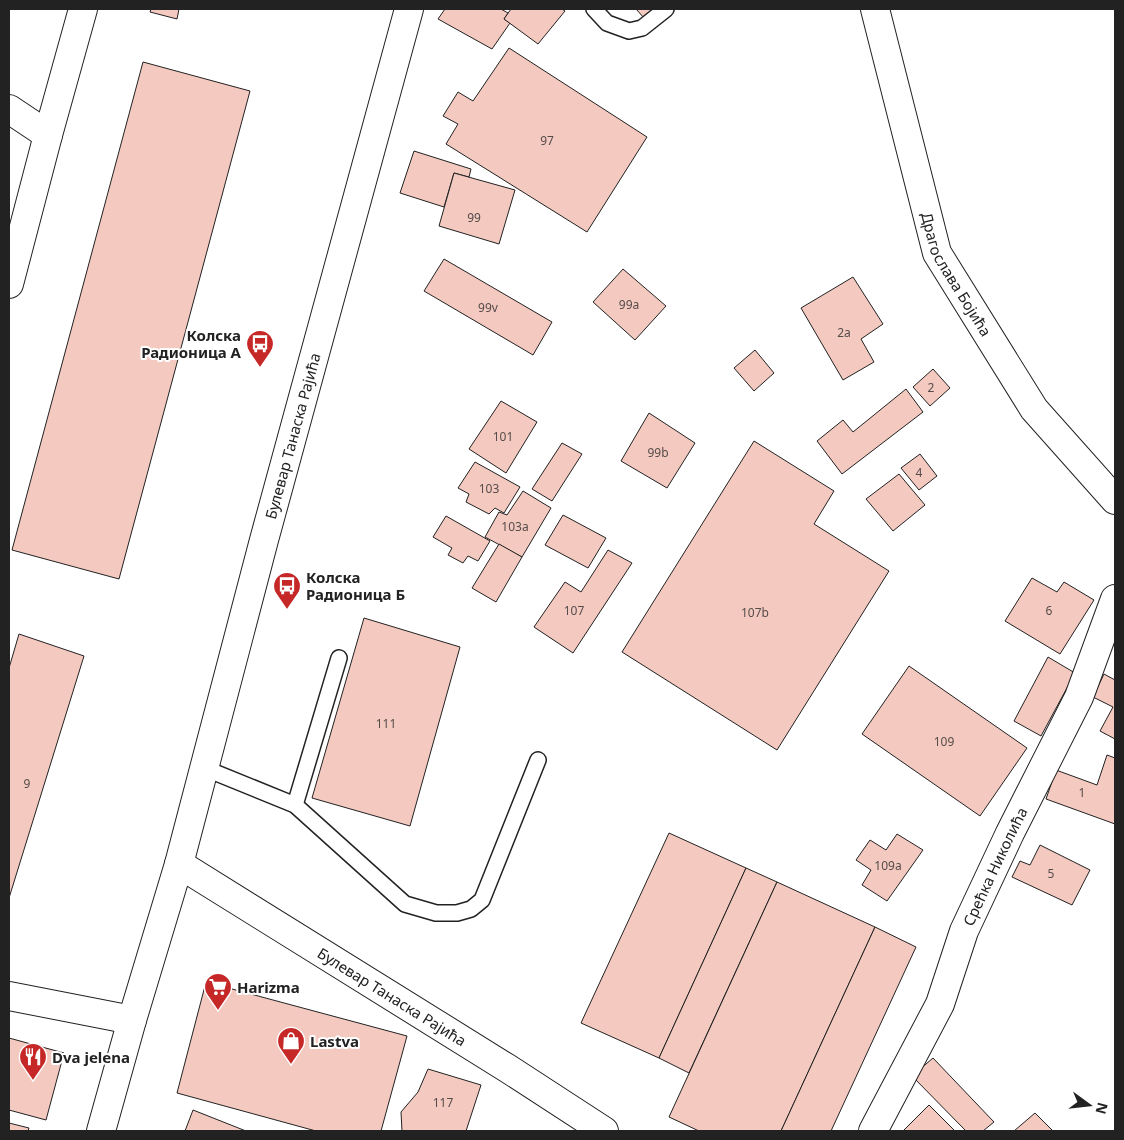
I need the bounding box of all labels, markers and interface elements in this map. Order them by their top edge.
house number: 97 [540,132,554,149]
house number: 99 [467,209,481,226]
street label: Драгослава Бојића [917,210,996,340]
house number: 99a [619,296,639,313]
house number: 99v [478,299,499,316]
house number: 2a [837,324,851,341]
place label: Колска Радионица А [141,325,242,362]
bus stop icon: Колска Радионица А [245,329,275,368]
street label: Булевар Танаска Рајића [260,350,325,521]
house number: 2 [928,379,935,396]
house number: 101 [493,428,513,445]
house number: 99b [647,444,669,461]
house number: 4 [916,464,923,481]
house number: 103 [479,480,499,497]
house number: 103a [501,518,529,535]
place label: Колска Радионица Б [306,567,405,604]
bus stop icon: Колска Радионица Б [272,571,302,610]
house number: 107 [564,602,584,619]
house number: 6 [1046,602,1053,619]
house number: 107b [741,604,769,621]
house number: 111 [376,715,396,732]
house number: 109 [934,733,954,750]
house number: 9 [24,775,31,792]
house number: 1 [1079,784,1085,801]
street label: Срећка Николића [958,804,1032,929]
house number: 109a [874,857,902,874]
house number: 5 [1048,865,1055,882]
street label: Булевар Танаска Рајића [314,943,470,1050]
supermarket icon: Harizma [203,972,233,1011]
place label: Harizma [237,977,300,997]
shop icon: Lastva [276,1026,306,1065]
place label: Lastva [310,1031,359,1051]
restaurant icon: Dva jelena [18,1042,48,1081]
place label: Dva jelena [52,1047,130,1067]
north arrow [1064,1080,1114,1130]
house number: 117 [433,1094,453,1111]
text: N [1091,1101,1113,1116]

